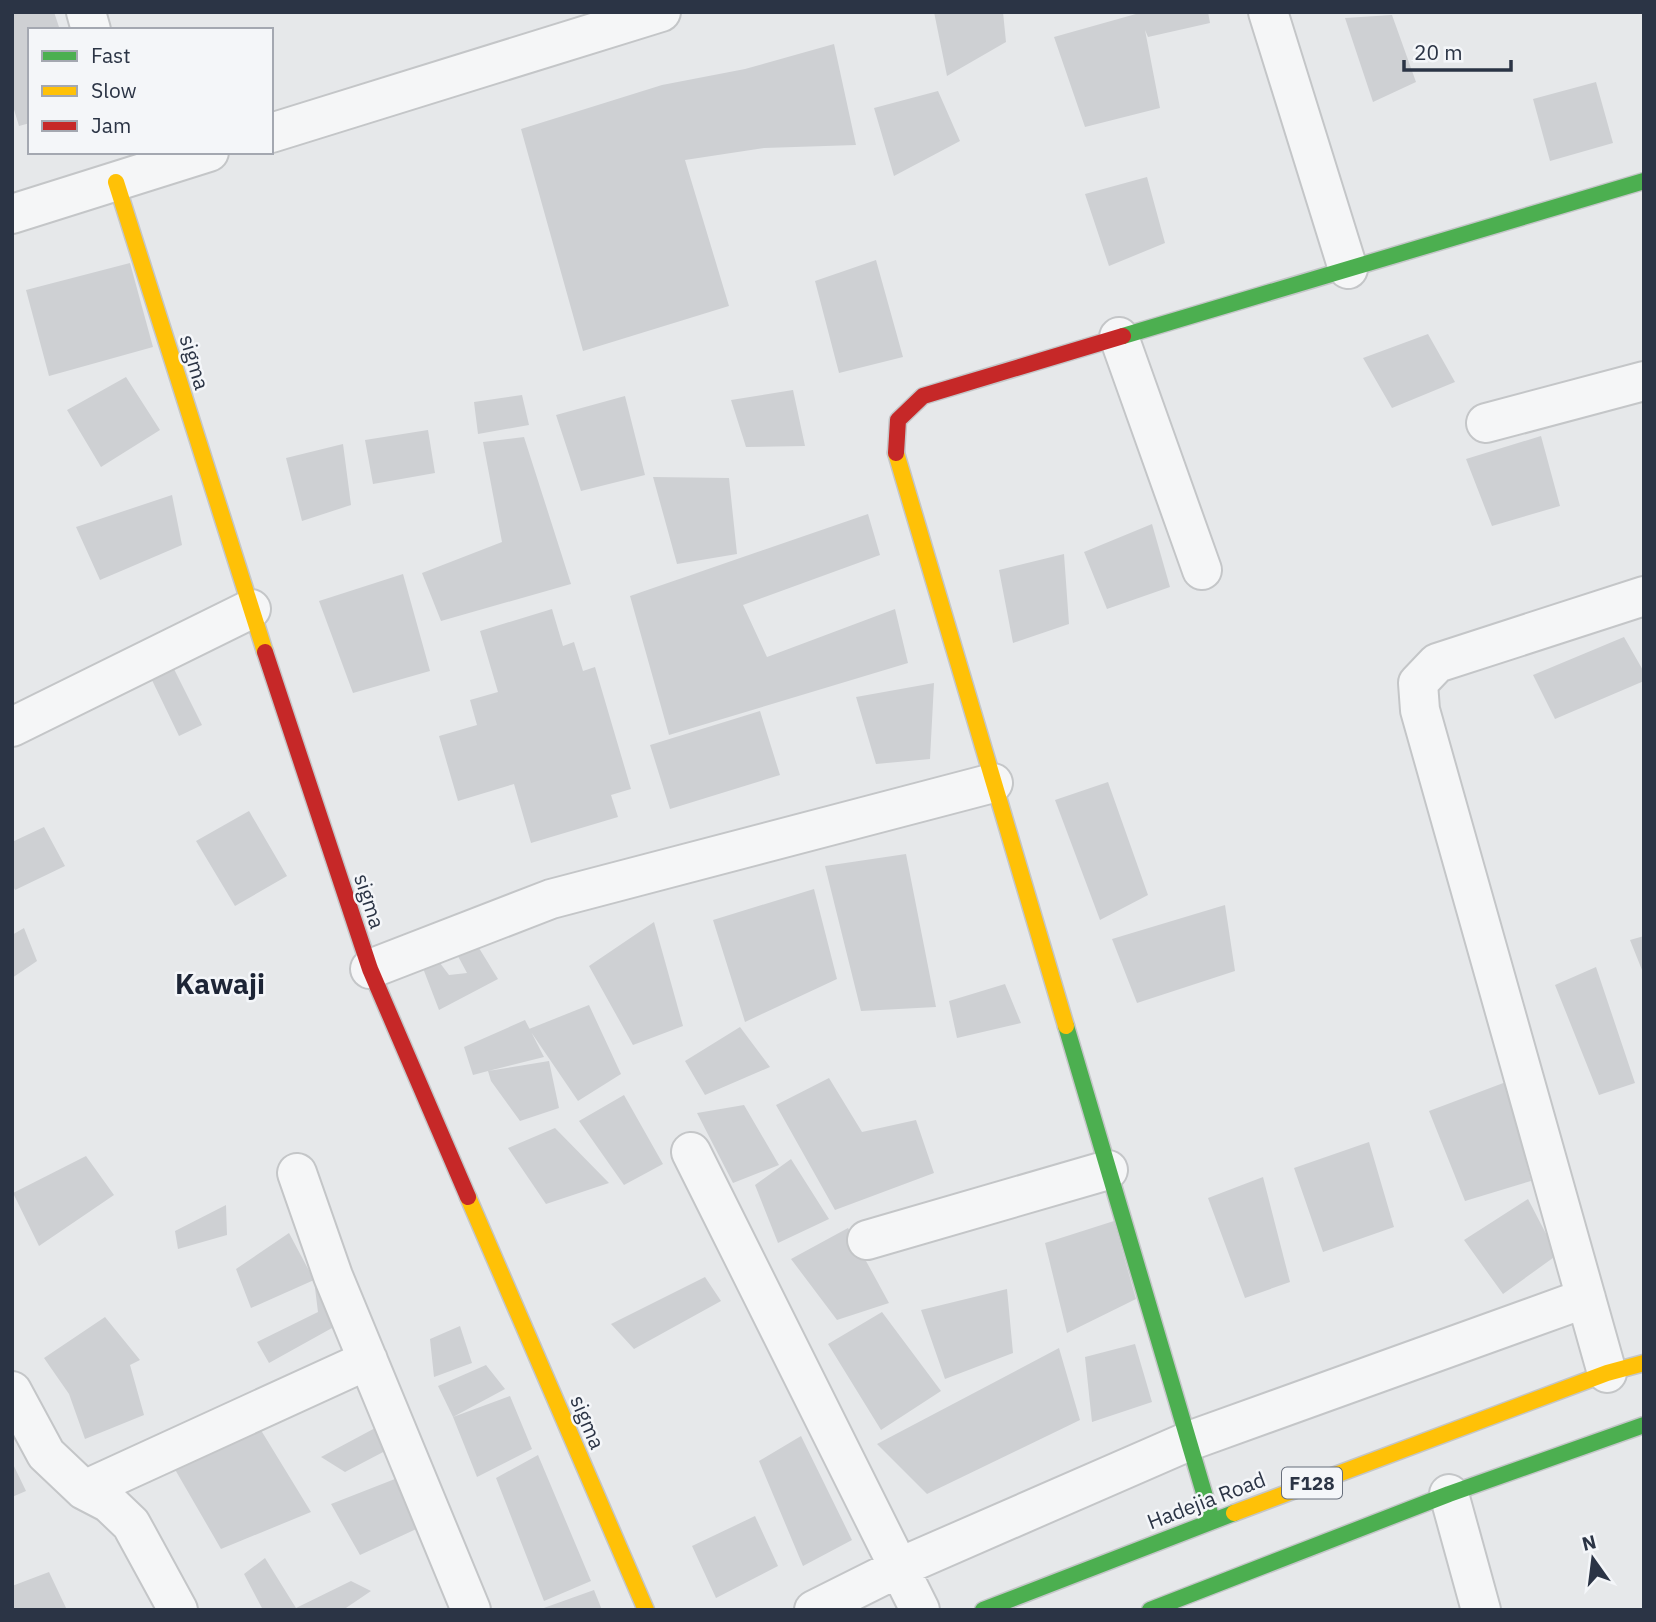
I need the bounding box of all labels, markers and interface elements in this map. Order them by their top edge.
legend [28,28,273,154]
scale bar [1404,28,1511,72]
text: 20 m [1414,38,1463,66]
text: Fast [91,41,131,69]
text: Slow [91,76,137,104]
text: Jam [91,111,131,139]
street label: sigma [173,331,217,393]
street label: sigma [348,870,392,932]
district label: Kawaji [175,965,265,1002]
street label: sigma [564,1391,612,1453]
street label: Hadejia Road [1143,1465,1269,1535]
road number: F128 [1282,1468,1342,1498]
north arrow [1558,1524,1628,1594]
text: N [1579,1529,1598,1556]

